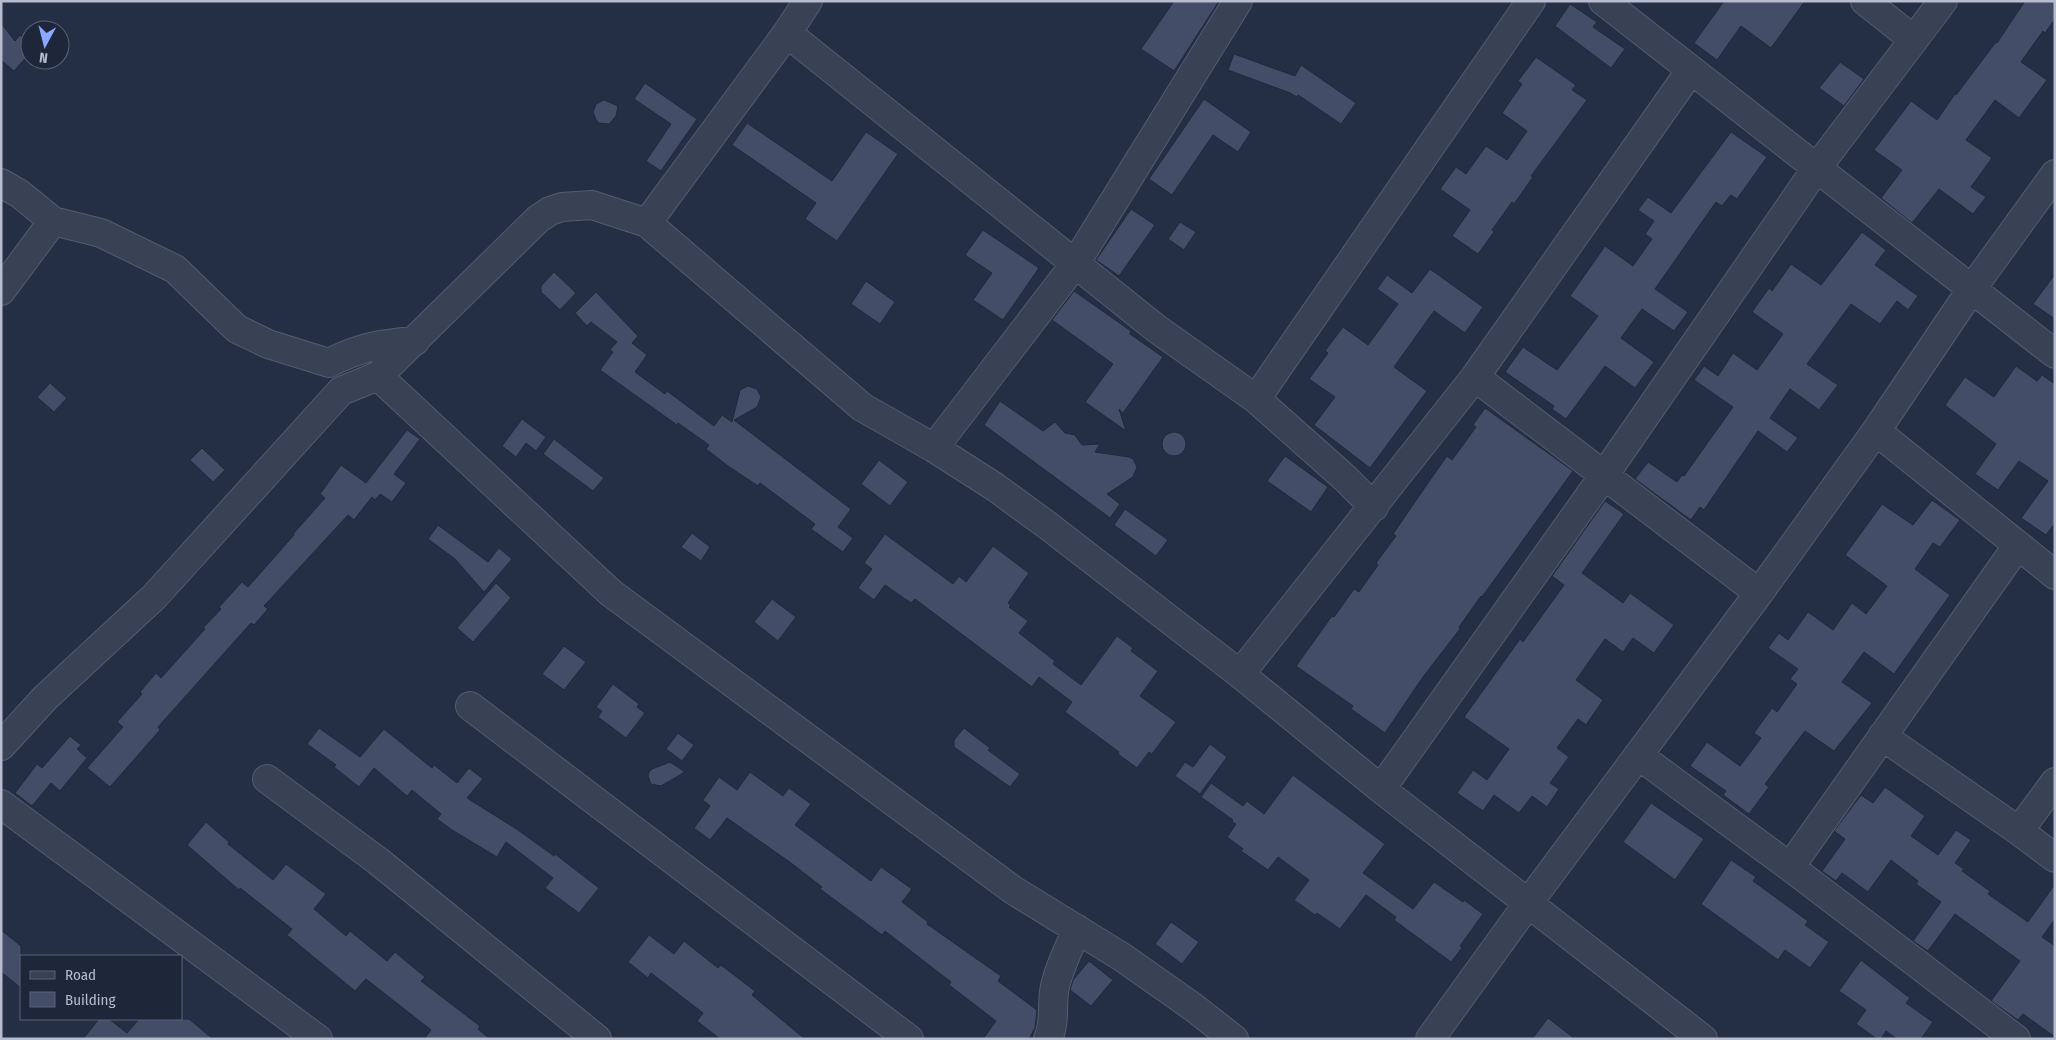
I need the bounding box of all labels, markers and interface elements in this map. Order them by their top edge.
north arrow [20,20,70,70]
text: N [38,48,49,66]
legend [20,955,182,1020]
text: Road [65,966,96,984]
text: Building [65,991,116,1009]

